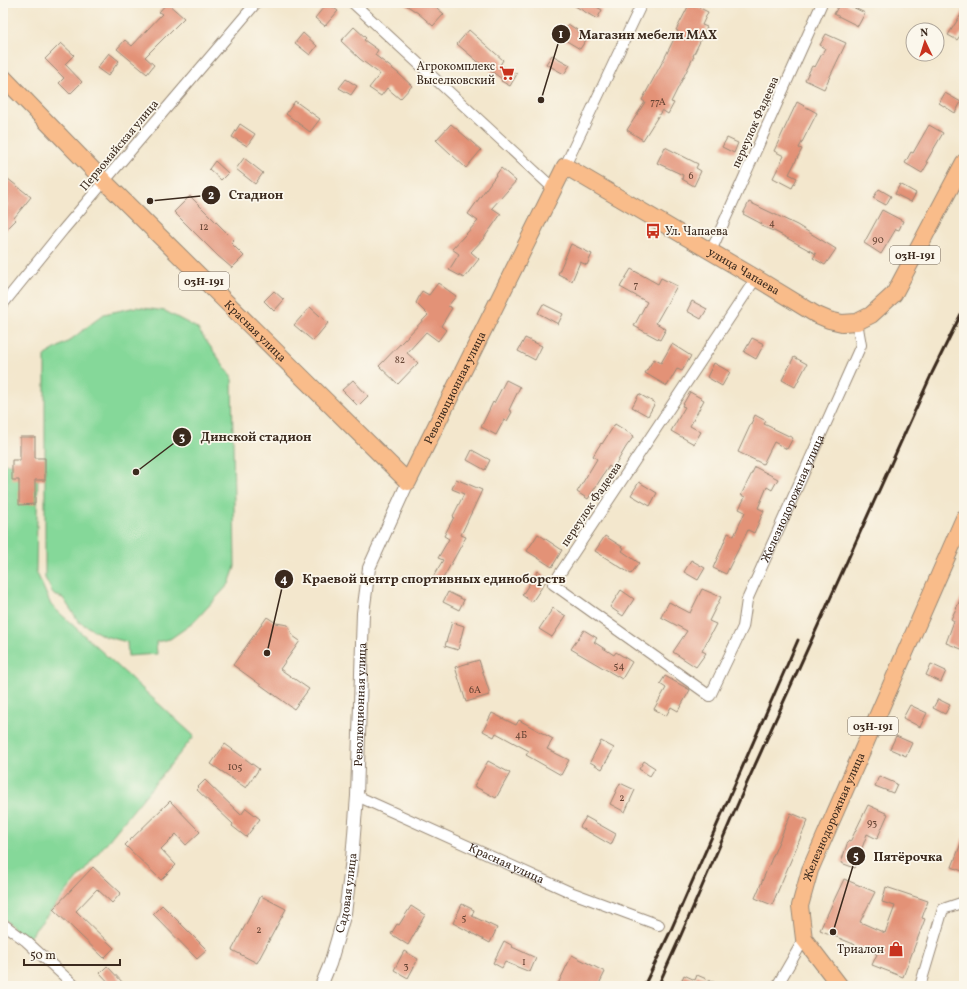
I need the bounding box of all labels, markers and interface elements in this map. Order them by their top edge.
callout: Магазин мебели MAX [551,22,725,47]
north arrow [905,22,945,62]
text: N [920,26,929,41]
text: 1 [559,27,564,43]
text: Магазин мебели MAX [579,27,717,45]
place label: Агрокомплекс Выселковский [416,59,495,89]
supermarket icon: Агрокомплекс Выселковский [498,64,516,82]
street label: переулок Фадеева [729,74,783,171]
house number: 77А [650,95,666,109]
street label: Первомайская улица [77,97,163,195]
house number: 6 [688,169,694,183]
callout: Стадион [201,182,291,207]
text: Стадион [229,187,284,205]
text: 2 [208,188,214,204]
house number: 4 [769,216,775,230]
house number: 12 [199,220,209,234]
bus stop icon: Ул. Чапаева [644,222,662,240]
place label: Ул. Чапаева [665,224,728,240]
house number: 90 [872,233,884,247]
street label: улица Чапаева [704,244,782,299]
road number: 03Н-191 [890,246,940,264]
road number: 03Н-191 [179,272,229,290]
house number: 7 [634,278,639,292]
street label: Красная улица [220,297,289,366]
street label: Революционная улица [421,329,490,447]
house number: 82 [395,353,405,367]
callout: Динской стадион [172,424,319,449]
text: Динской стадион [200,429,312,447]
text: 3 [179,430,185,446]
street label: Железнодорожная улица [758,432,829,566]
street label: переулок Фадеева [558,459,626,550]
callout: Краевой центр спортивных единоборств [274,566,574,591]
text: Краевой центр спортивных единоборств [302,571,566,589]
text: 4 [280,572,288,588]
street label: Революционная улица [351,642,371,767]
house number: 54 [614,659,624,673]
house number: 6А [469,683,481,697]
road number: 03Н-191 [848,717,898,735]
house number: 4Б [515,728,527,742]
street label: Железнодорожная улица [800,750,869,883]
house number: 105 [228,760,242,774]
house number: 2 [619,791,625,805]
house number: 93 [867,816,877,830]
street label: Красная улица [466,840,547,888]
callout: Пятёрочка [846,844,951,869]
text: 5 [853,849,859,865]
text: Пятёрочка [873,849,943,867]
street label: Садовая улица [333,852,361,935]
house number: 5 [462,911,467,925]
house number: 2 [256,923,262,937]
shop icon: Триалон [887,940,905,958]
scale bar [24,941,120,967]
place label: Триалон [837,942,884,958]
text: 50 m [30,948,56,964]
house number: 1 [522,955,526,969]
house number: 3 [403,959,409,973]

